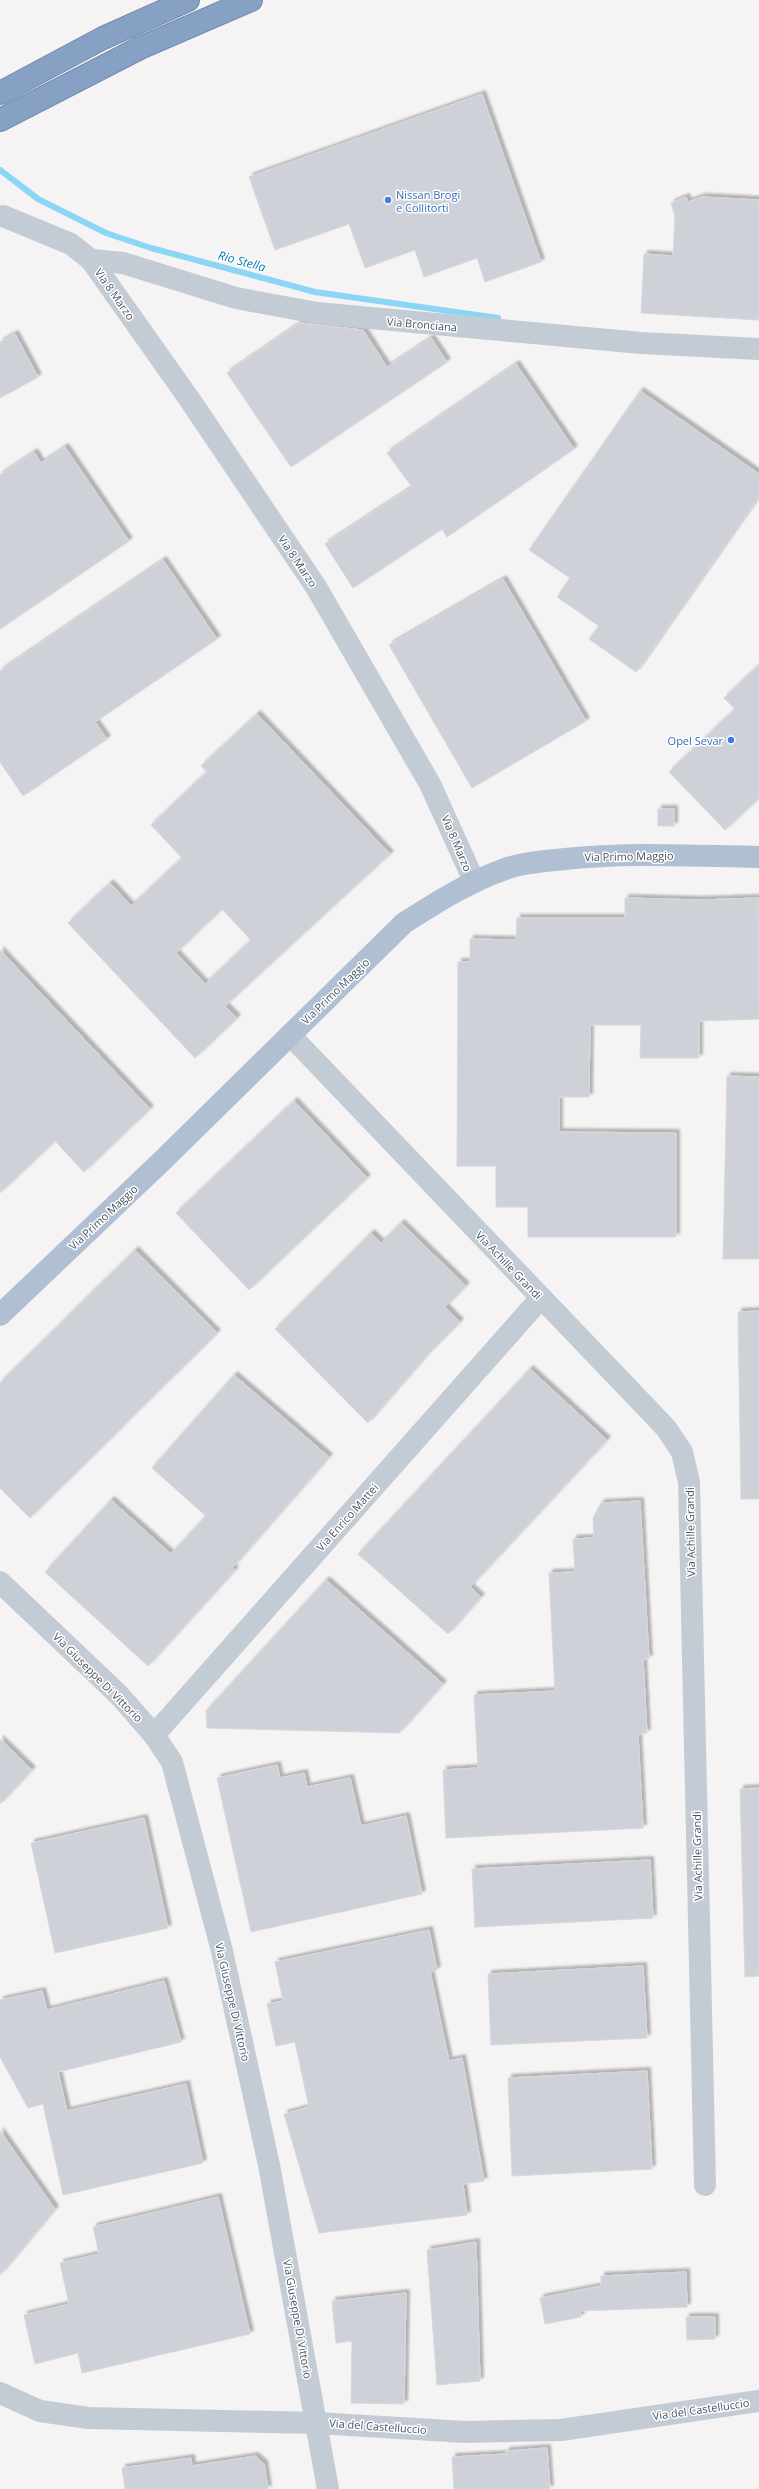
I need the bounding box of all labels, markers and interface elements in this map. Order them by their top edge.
place label: Nissan Brogi e Collitorti [396,187,460,215]
marker: Nissan Brogi e Collitorti [383,195,393,205]
water label: Rio Stella [216,247,268,276]
street label: Via 8 Marzo [92,265,138,323]
street label: Via Bronciana [386,313,458,335]
street label: Via 8 Marzo [275,532,321,590]
place label: Opel Sevar [668,733,723,748]
marker: Opel Sevar [726,735,736,745]
street label: Via 8 Marzo [438,813,476,874]
street label: Via Primo Maggio [584,848,674,864]
street label: Via Primo Maggio [298,954,373,1027]
street label: Via Primo Maggio [65,1181,141,1253]
street label: Via Achille Grandi [473,1228,545,1302]
street label: Via Enrico Mattei [313,1480,381,1554]
street label: Via Achille Grandi [682,1487,698,1577]
street label: Via Giuseppe Di Vittorio [50,1629,146,1725]
street label: Via Achille Grandi [689,1811,705,1901]
street label: Via Giuseppe Di Vittorio [212,1941,254,2063]
street label: Via Giuseppe Di Vittorio [280,2258,316,2380]
street label: Via del Castelluccio [652,2395,751,2423]
street label: Via del Castelluccio [329,2415,428,2437]

